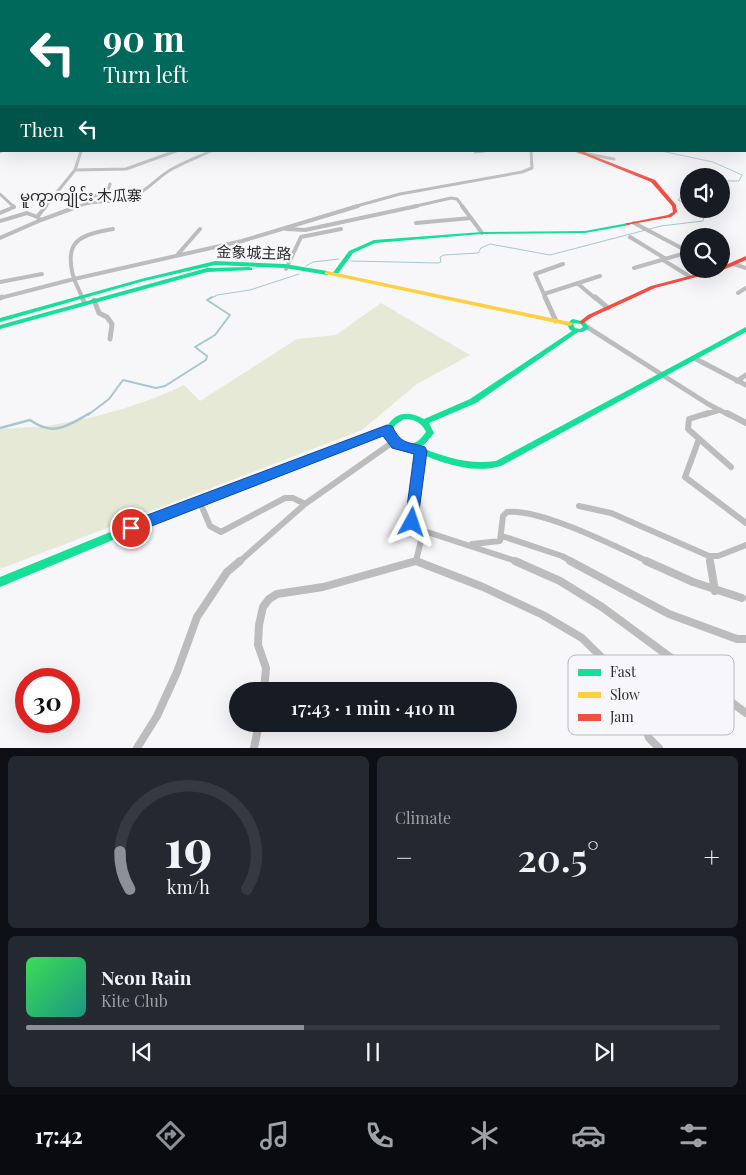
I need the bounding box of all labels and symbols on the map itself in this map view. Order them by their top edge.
district label: မူကွာကျိုင်း 木瓜寨 [20,185,142,208]
street label: 金象城主路 [216,241,292,263]
position arrow [385,495,437,547]
pin [110,507,152,549]
legend [568,655,734,735]
text: Fast [610,662,637,681]
speed limit sign: 30 [15,668,80,733]
text: Slow [610,685,640,704]
text: Jam [609,707,634,726]

